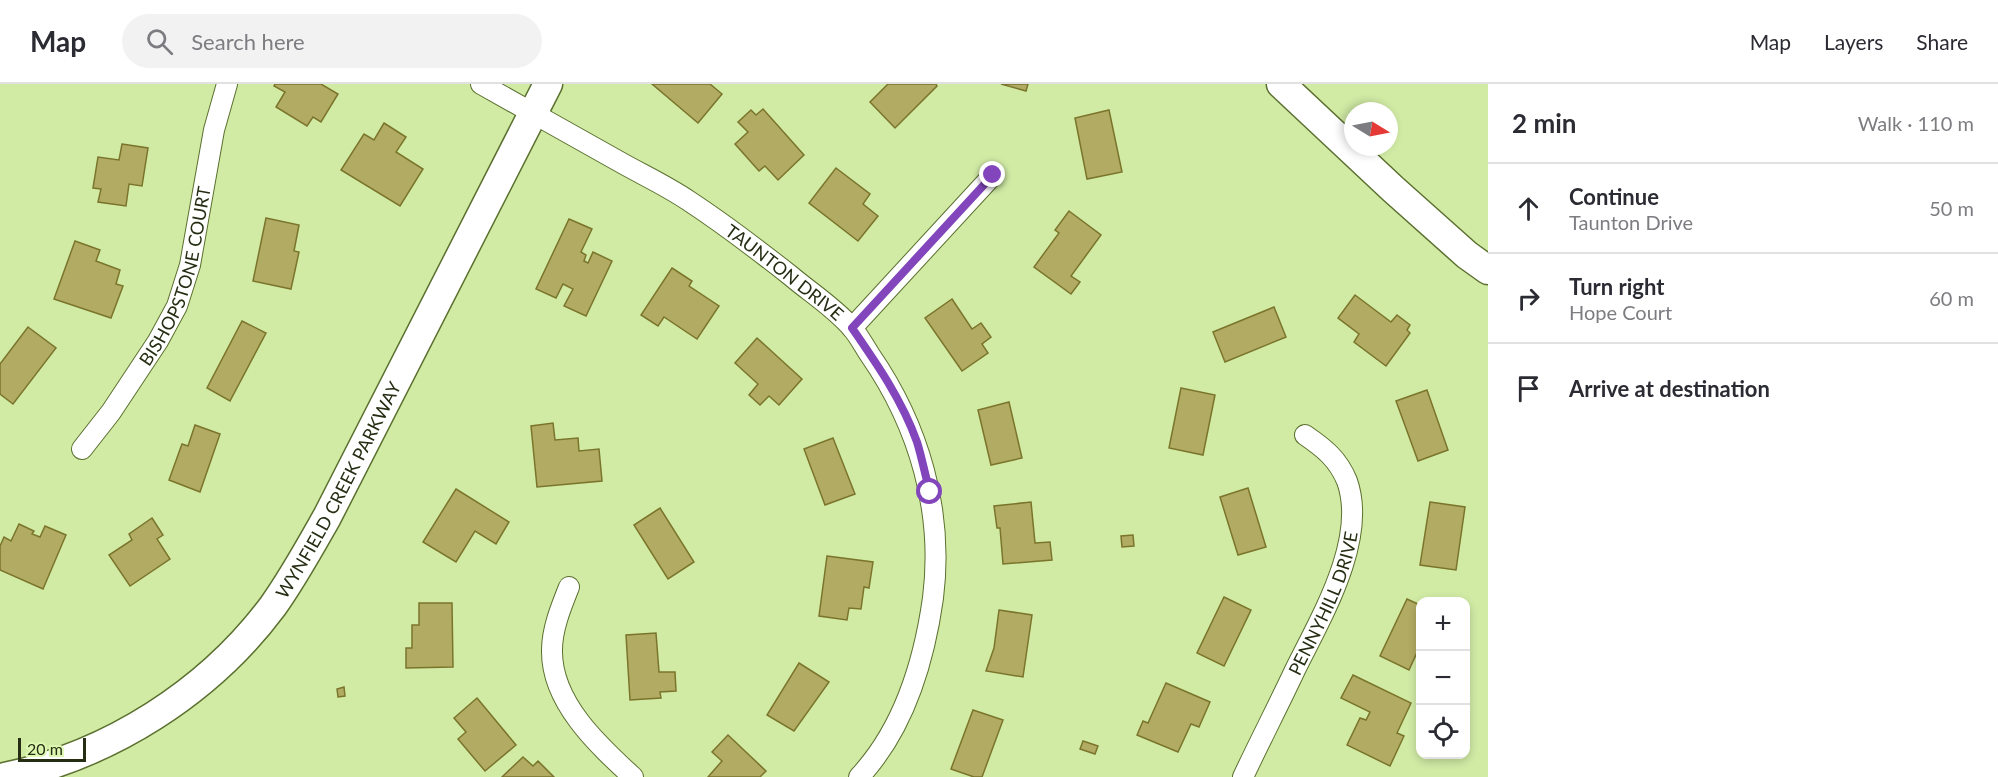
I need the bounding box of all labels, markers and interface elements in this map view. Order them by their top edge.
search box [122,14,542,68]
text: Map [30,24,86,58]
icon: search [143,25,176,58]
text: Search here [191,28,305,55]
text: Map [1750,29,1791,54]
text: Layers [1824,29,1883,54]
text: Share [1916,29,1968,54]
north arrow [1344,102,1398,156]
text: 2 min [1512,107,1576,139]
text: Walk · 110 m [1858,111,1974,135]
route end [979,161,1005,187]
text: Continue [1569,183,1659,210]
street label: BISHOPSTONE COURT [134,184,215,369]
icon: ahead [1512,192,1545,225]
text: 50 m [1929,196,1974,220]
text: Taunton Drive [1569,210,1693,234]
street label: TAUNTON DRIVE [722,219,849,325]
text: Turn right [1569,273,1664,300]
icon: right [1512,282,1545,315]
text: 60 m [1929,286,1974,310]
text: Hope Court [1569,300,1672,324]
icon: arrive [1512,372,1545,405]
text: Arrive at destination [1569,375,1770,402]
street label: WYNFIELD CREEK PARKWAY [271,377,406,602]
route start [916,478,942,504]
street label: PENNYHILL DRIVE [1283,530,1362,678]
map controls [1416,597,1470,759]
button: + [1416,597,1470,651]
button: − [1416,651,1470,705]
button: locate [1416,705,1470,759]
scale bar [18,735,86,762]
text: 20 m [27,739,63,758]

